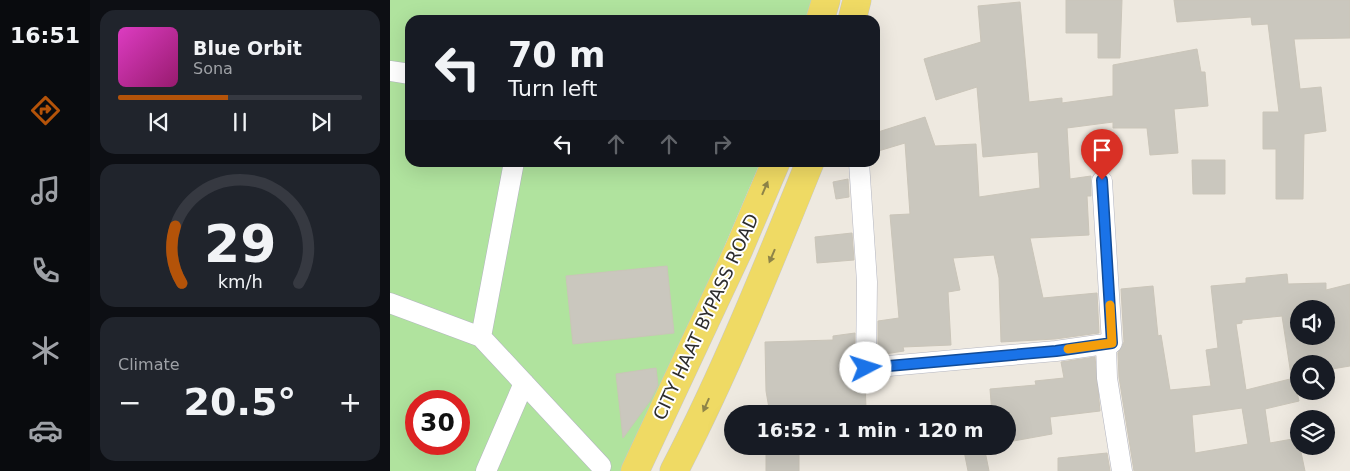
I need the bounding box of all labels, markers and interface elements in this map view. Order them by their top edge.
text: 16:51 [10,23,80,48]
icon: left [425,35,490,100]
text: 70 m [508,35,605,75]
text: Blue Orbit [193,37,302,59]
text: Sona [193,59,233,78]
text: Turn left [508,76,597,101]
icon: directions [28,93,63,128]
icon: previous [145,108,173,136]
icon: pause [226,108,254,136]
icon: next [307,108,335,136]
pin [1081,129,1123,180]
icon: left [549,130,577,158]
icon: ahead [602,130,630,158]
icon: ahead [655,130,683,158]
icon: right [708,130,736,158]
icon: arrive [1088,136,1116,164]
icon: music [28,173,63,208]
one-way arrow [761,181,769,195]
street label: CITY HAAT BYPASS ROAD [648,210,763,423]
text: 29 [204,214,276,274]
one-way arrow [768,249,776,264]
icon: phone [28,253,63,288]
text: km/h [217,271,263,292]
map controls [1290,300,1335,455]
button: sound [1290,300,1335,345]
icon: climate [28,333,63,368]
position arrow [839,341,891,393]
text: Climate [118,355,180,374]
button: search [1290,355,1335,400]
text: 20.5° [184,380,296,424]
text: − [118,386,141,419]
text: + [339,386,362,419]
speed limit sign: 30 [405,390,470,455]
one-way arrow [702,398,710,412]
button: layers [1290,410,1335,455]
icon: car [28,413,63,448]
text: 16:52 · 1 min · 120 m [756,419,984,441]

